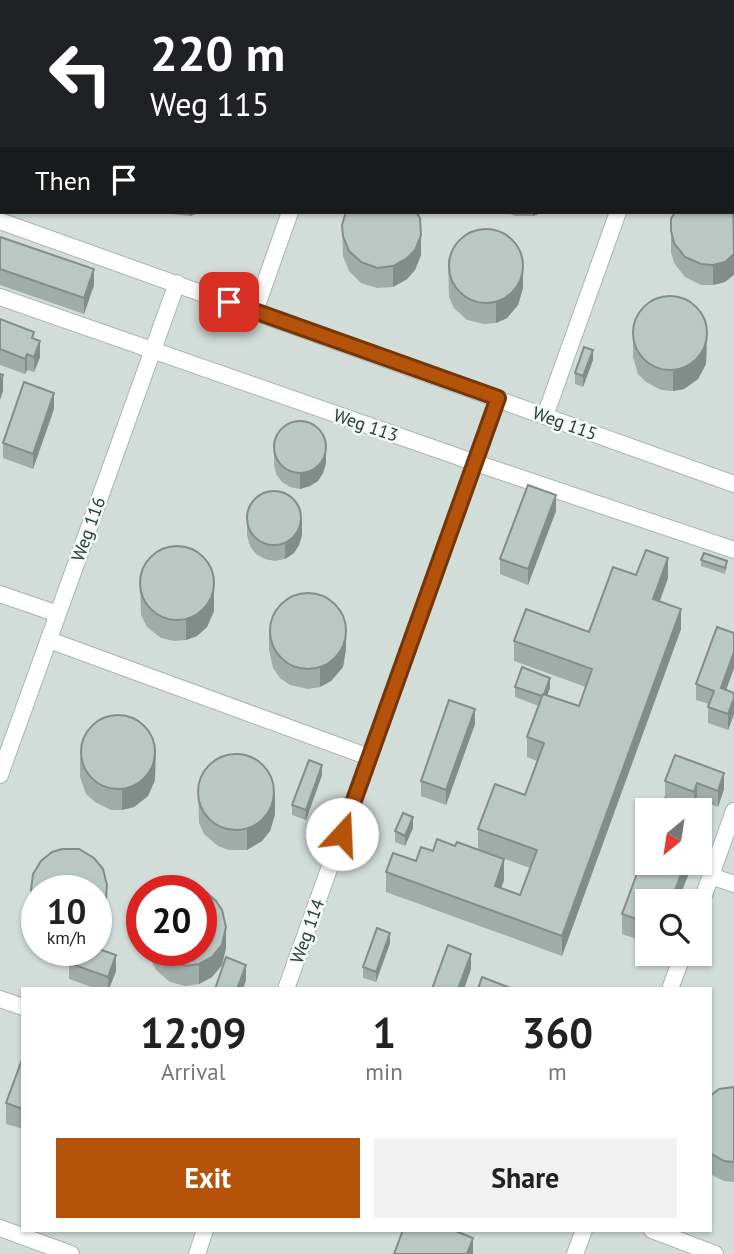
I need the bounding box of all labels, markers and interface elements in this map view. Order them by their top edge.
text: 220 m [150,21,285,85]
icon: left [35,28,126,119]
text: Weg 115 [150,83,269,125]
icon: arrive [105,161,143,199]
text: Then [35,164,91,197]
pin [199,272,259,332]
icon: arrive [210,283,248,321]
street label: Weg 115 [530,401,600,445]
street label: Weg 113 [331,403,401,447]
street label: Weg 116 [66,494,110,564]
position arrow [305,797,379,871]
north arrow [635,798,712,875]
map controls [635,798,712,966]
speed limit sign: 20 [126,875,217,966]
text: 10 [47,888,86,934]
button: search [635,889,712,966]
street label: Weg 114 [285,895,329,966]
text: km/h [47,926,86,949]
text: 12:09 [140,1005,246,1060]
text: 1 [372,1005,396,1060]
text: 360 [522,1005,593,1060]
text: Arrival [161,1057,225,1086]
text: min [365,1057,403,1086]
text: m [548,1057,567,1086]
button: Exit [56,1138,360,1218]
button: Share [374,1138,677,1218]

